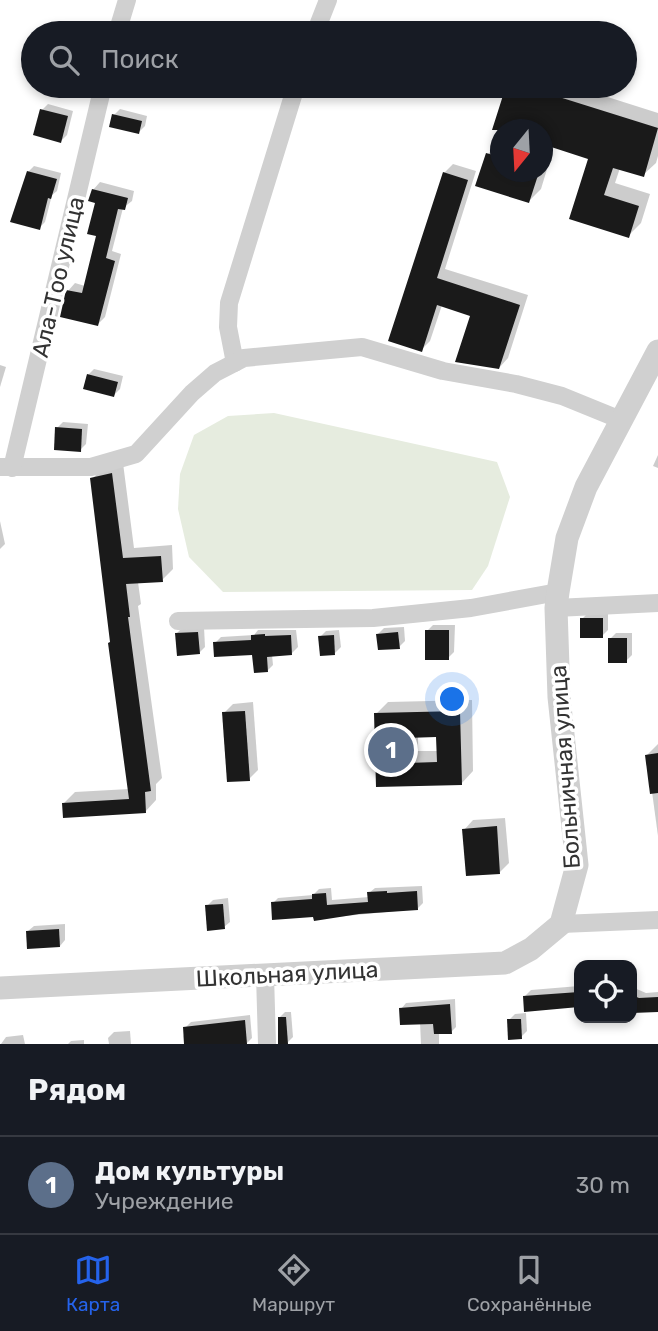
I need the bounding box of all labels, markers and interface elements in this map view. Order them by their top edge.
search box [21,21,637,98]
icon: search [45,41,83,79]
text: Поиск [101,44,179,75]
north arrow [490,119,553,182]
street label: Ала-Тоо улица [26,194,90,360]
street label: Больничная улица [544,664,586,870]
your location [435,682,469,716]
pin: 1 [368,724,414,776]
street label: Школьная улица [195,955,379,993]
map controls [574,960,637,1023]
button: locate [574,960,637,1023]
text: Рядом [28,1072,126,1108]
text: Дом культуры [95,1156,284,1187]
text: 1 [45,1171,57,1199]
text: 30 m [575,1171,630,1199]
text: Учреждение [95,1187,234,1215]
tab: Карта [66,1251,120,1316]
tab: Маршрут [252,1251,335,1316]
tab: Сохранённые [467,1251,592,1316]

